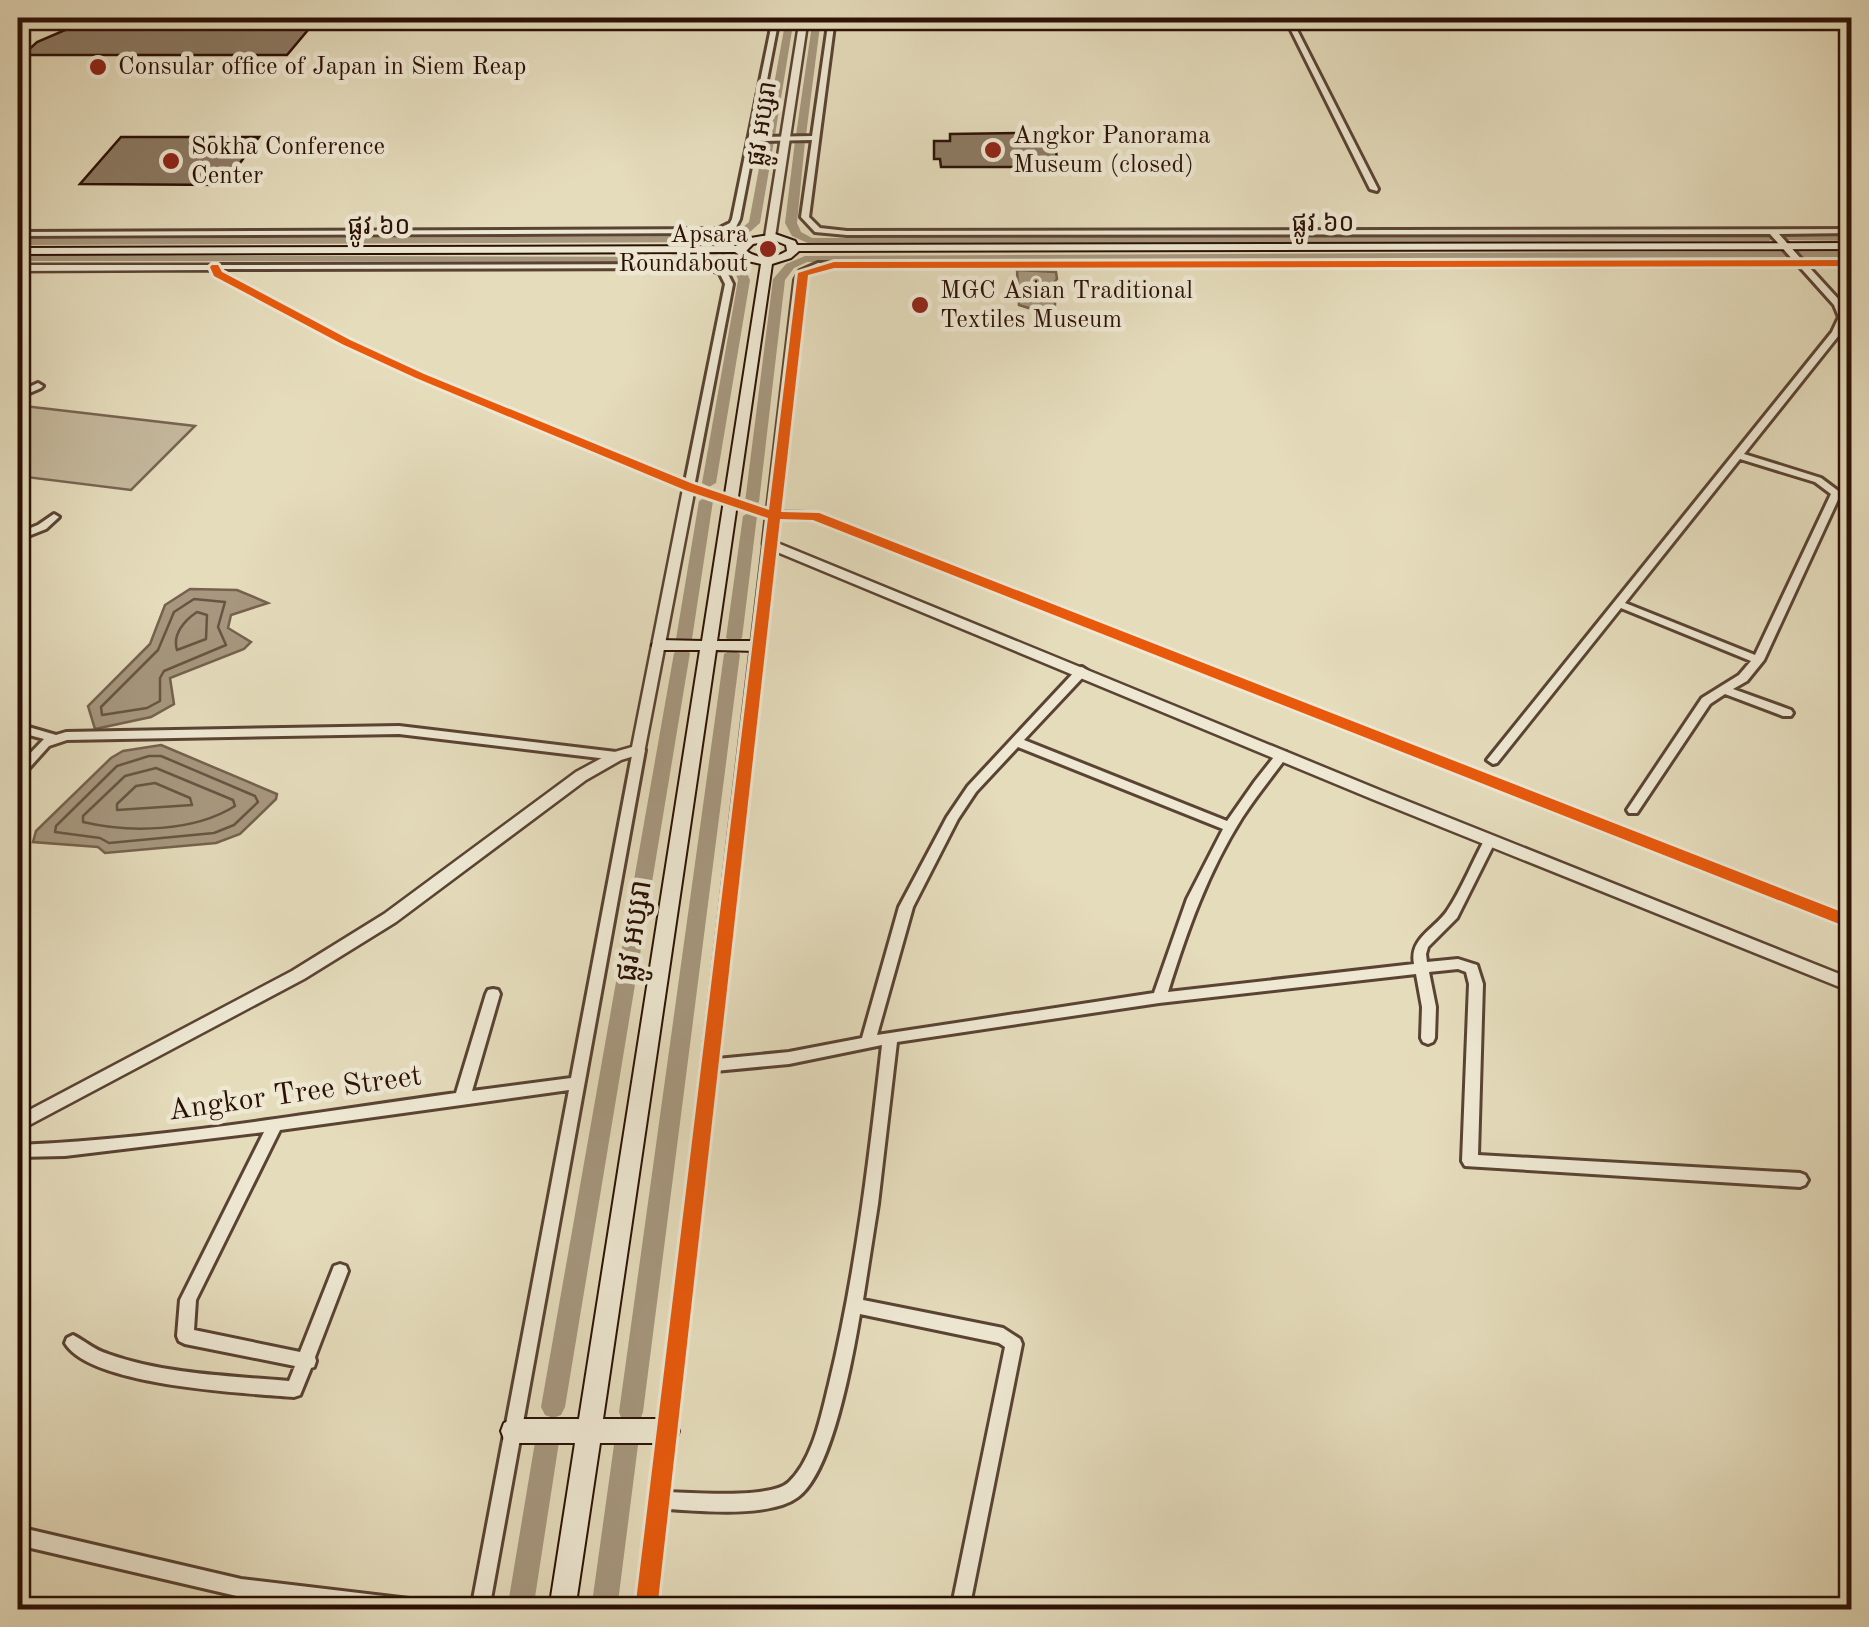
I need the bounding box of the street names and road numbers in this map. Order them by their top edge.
street label: ផ្លូវ អប្សរា [744,80,790,170]
street label: ផ្លូវ ៦០ [1292,212,1354,245]
street label: ផ្លូវ ៦០ [348,215,410,248]
street label: ផ្លូវ អប្សរា [612,878,667,986]
street label: Angkor Tree Street [166,1061,424,1127]

